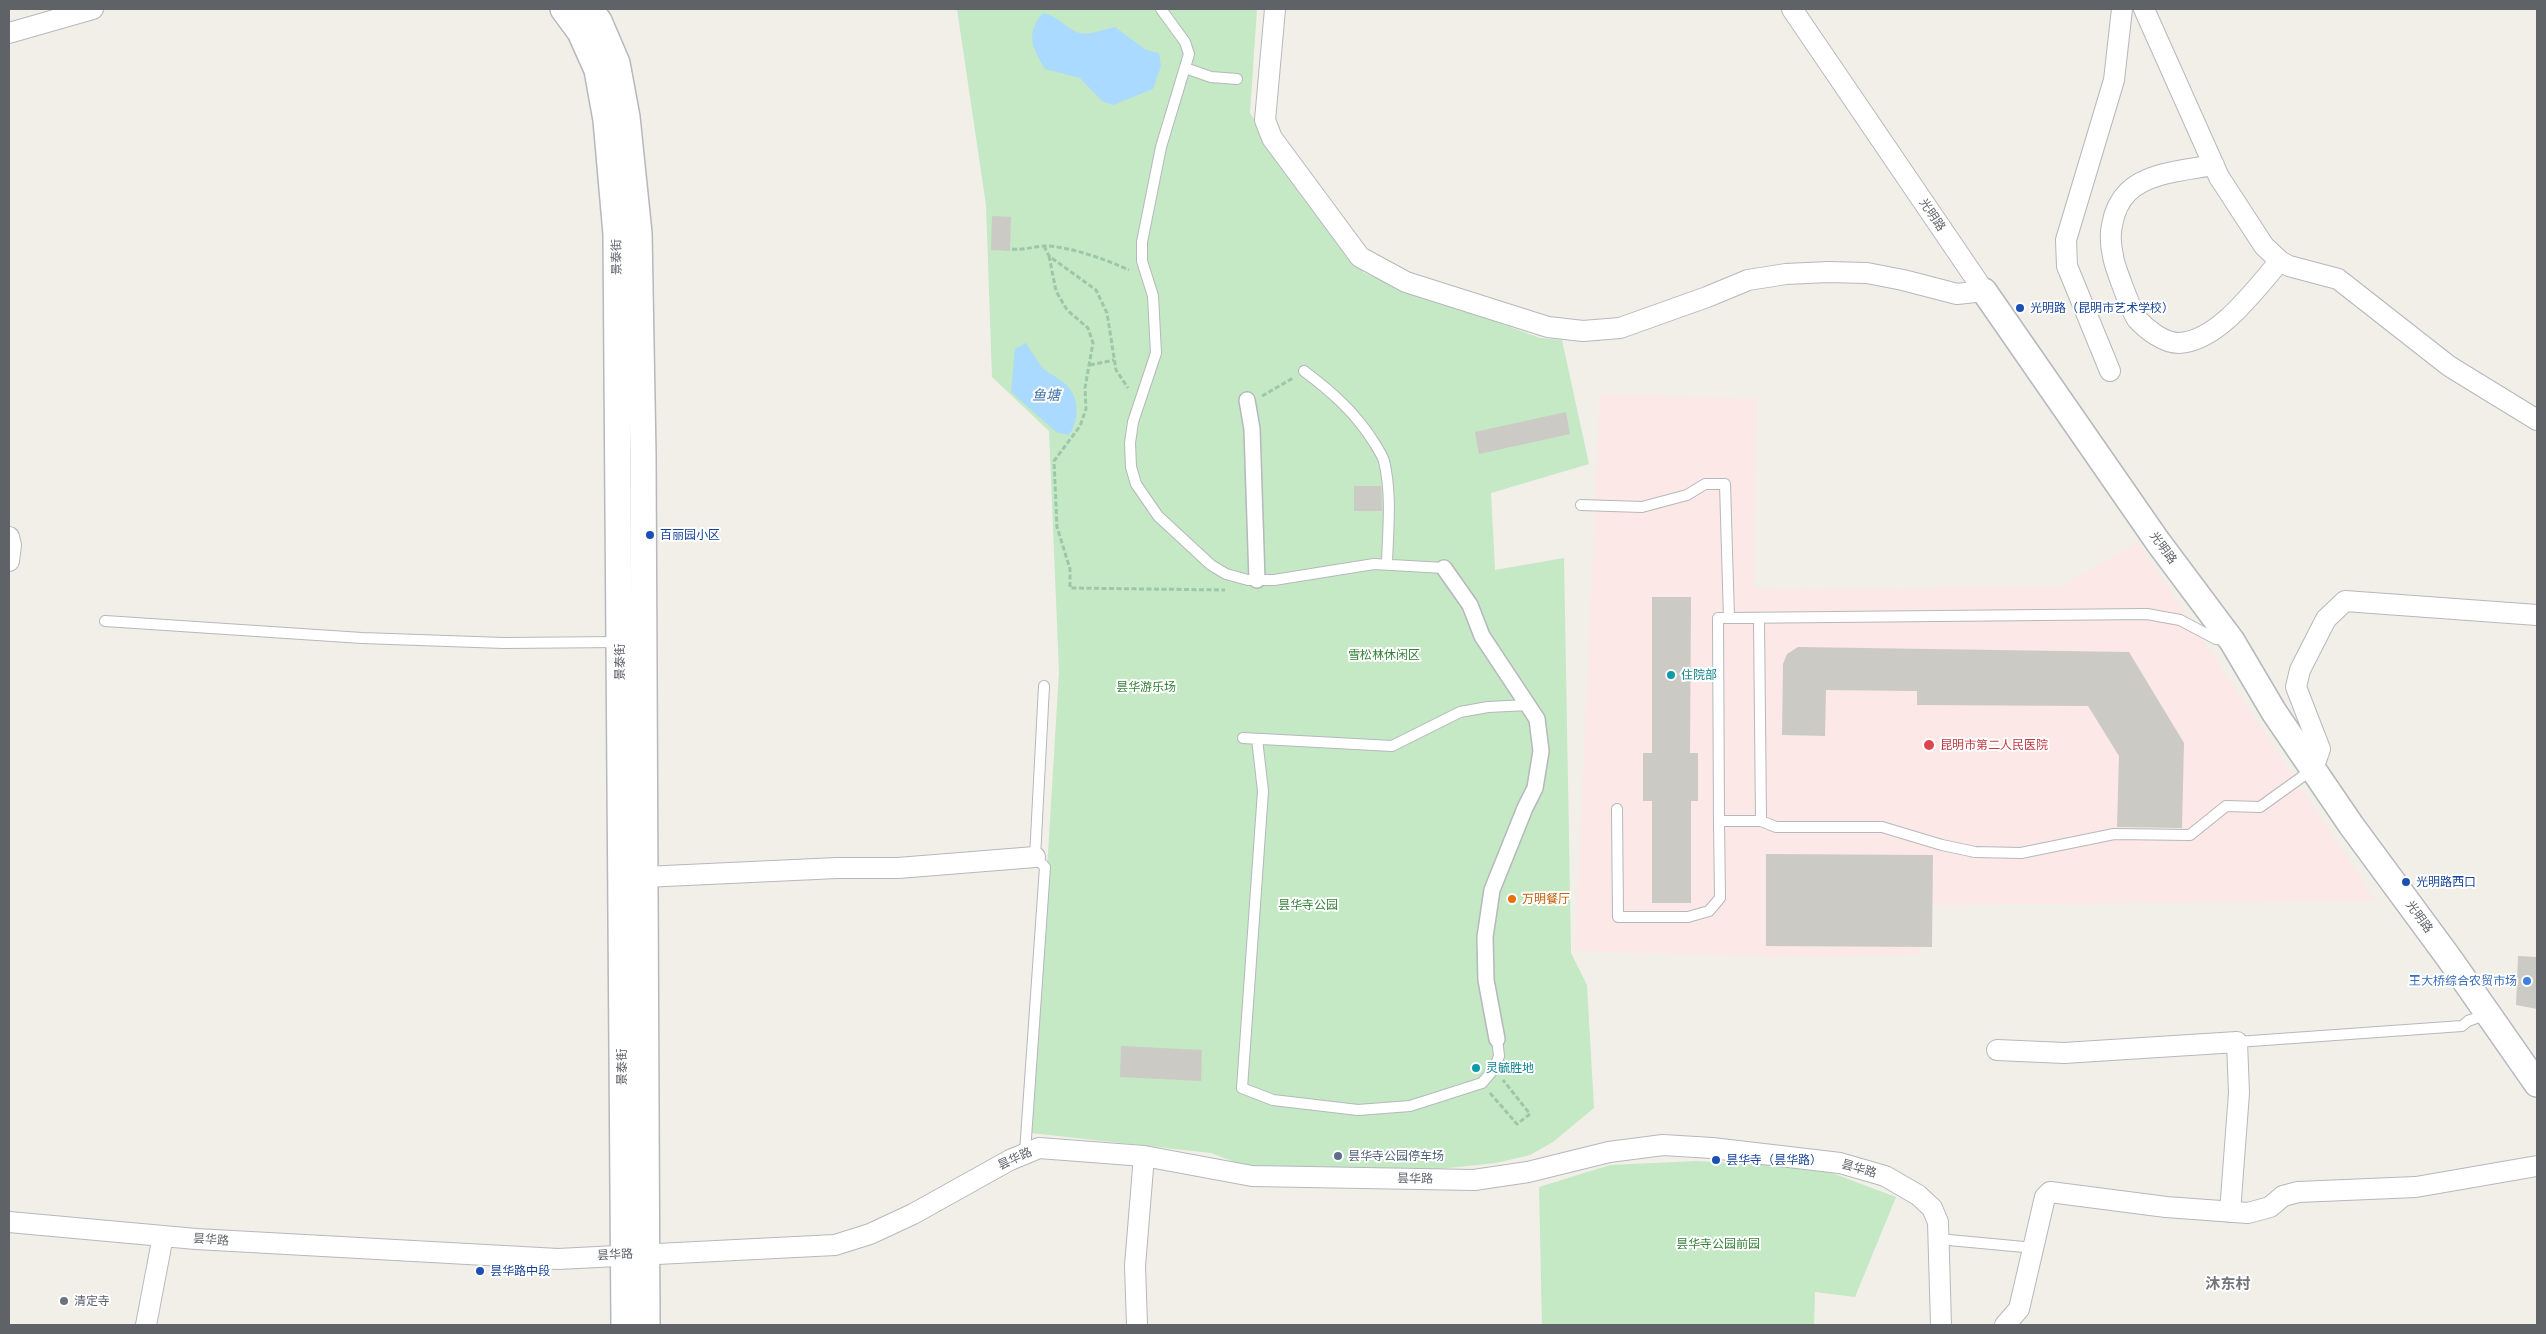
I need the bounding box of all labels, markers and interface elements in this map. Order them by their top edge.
street label: 光明路 [1916,196,1948,234]
street label: 景泰街 [609,239,625,275]
place label: 光明路（昆明市艺术学校） [2030,301,2174,315]
marker: 光明路（昆明市艺术学校） [2014,302,2026,314]
water label: 鱼塘 [1032,388,1060,404]
place label: 百丽园小区 [660,528,720,542]
marker: 百丽园小区 [644,529,656,541]
street label: 光明路 [2147,529,2179,567]
street label: 景泰街 [613,644,627,680]
park label: 雪松林休闲区 [1348,648,1420,662]
place label: 住院部 [1681,668,1717,682]
marker: 住院部 [1665,669,1677,681]
park label: 昙华游乐场 [1116,680,1176,694]
marker: 昆明市第二人民医院 [1922,738,1936,752]
place label: 昆明市第二人民医院 [1940,738,2048,752]
place label: 光明路西口 [2416,875,2476,889]
marker: 光明路西口 [2400,876,2412,888]
place label: 万明餐厅 [1522,892,1570,906]
marker: 万明餐厅 [1506,893,1518,905]
park label: 昙华寺公园 [1278,898,1338,912]
street label: 光明路 [2403,898,2435,936]
place label: 王大桥综合农贸市场 [2409,974,2517,988]
marker: 王大桥综合农贸市场 [2521,975,2533,987]
street label: 景泰街 [615,1049,629,1085]
place label: 灵毓胜地 [1486,1061,1534,1075]
marker: 灵毓胜地 [1470,1062,1482,1074]
street label: 昙华路 [996,1145,1034,1173]
place label: 昙华寺公园停车场 [1348,1149,1444,1163]
marker: 昙华寺公园停车场 [1332,1150,1344,1162]
place label: 昙华寺（昙华路） [1726,1153,1822,1167]
marker: 昙华寺（昙华路） [1710,1154,1722,1166]
street label: 昙华路 [1840,1157,1878,1181]
street label: 昙华路 [1397,1171,1433,1187]
street label: 昙华路 [193,1232,229,1248]
park label: 昙华寺公园前园 [1676,1237,1760,1251]
street label: 昙华路 [597,1247,633,1263]
place label: 昙华路中段 [490,1264,550,1278]
marker: 昙华路中段 [474,1265,486,1277]
district label: 沐东村 [2206,1276,2250,1294]
place label: 清定寺 [74,1294,110,1308]
marker: 清定寺 [58,1295,70,1307]

